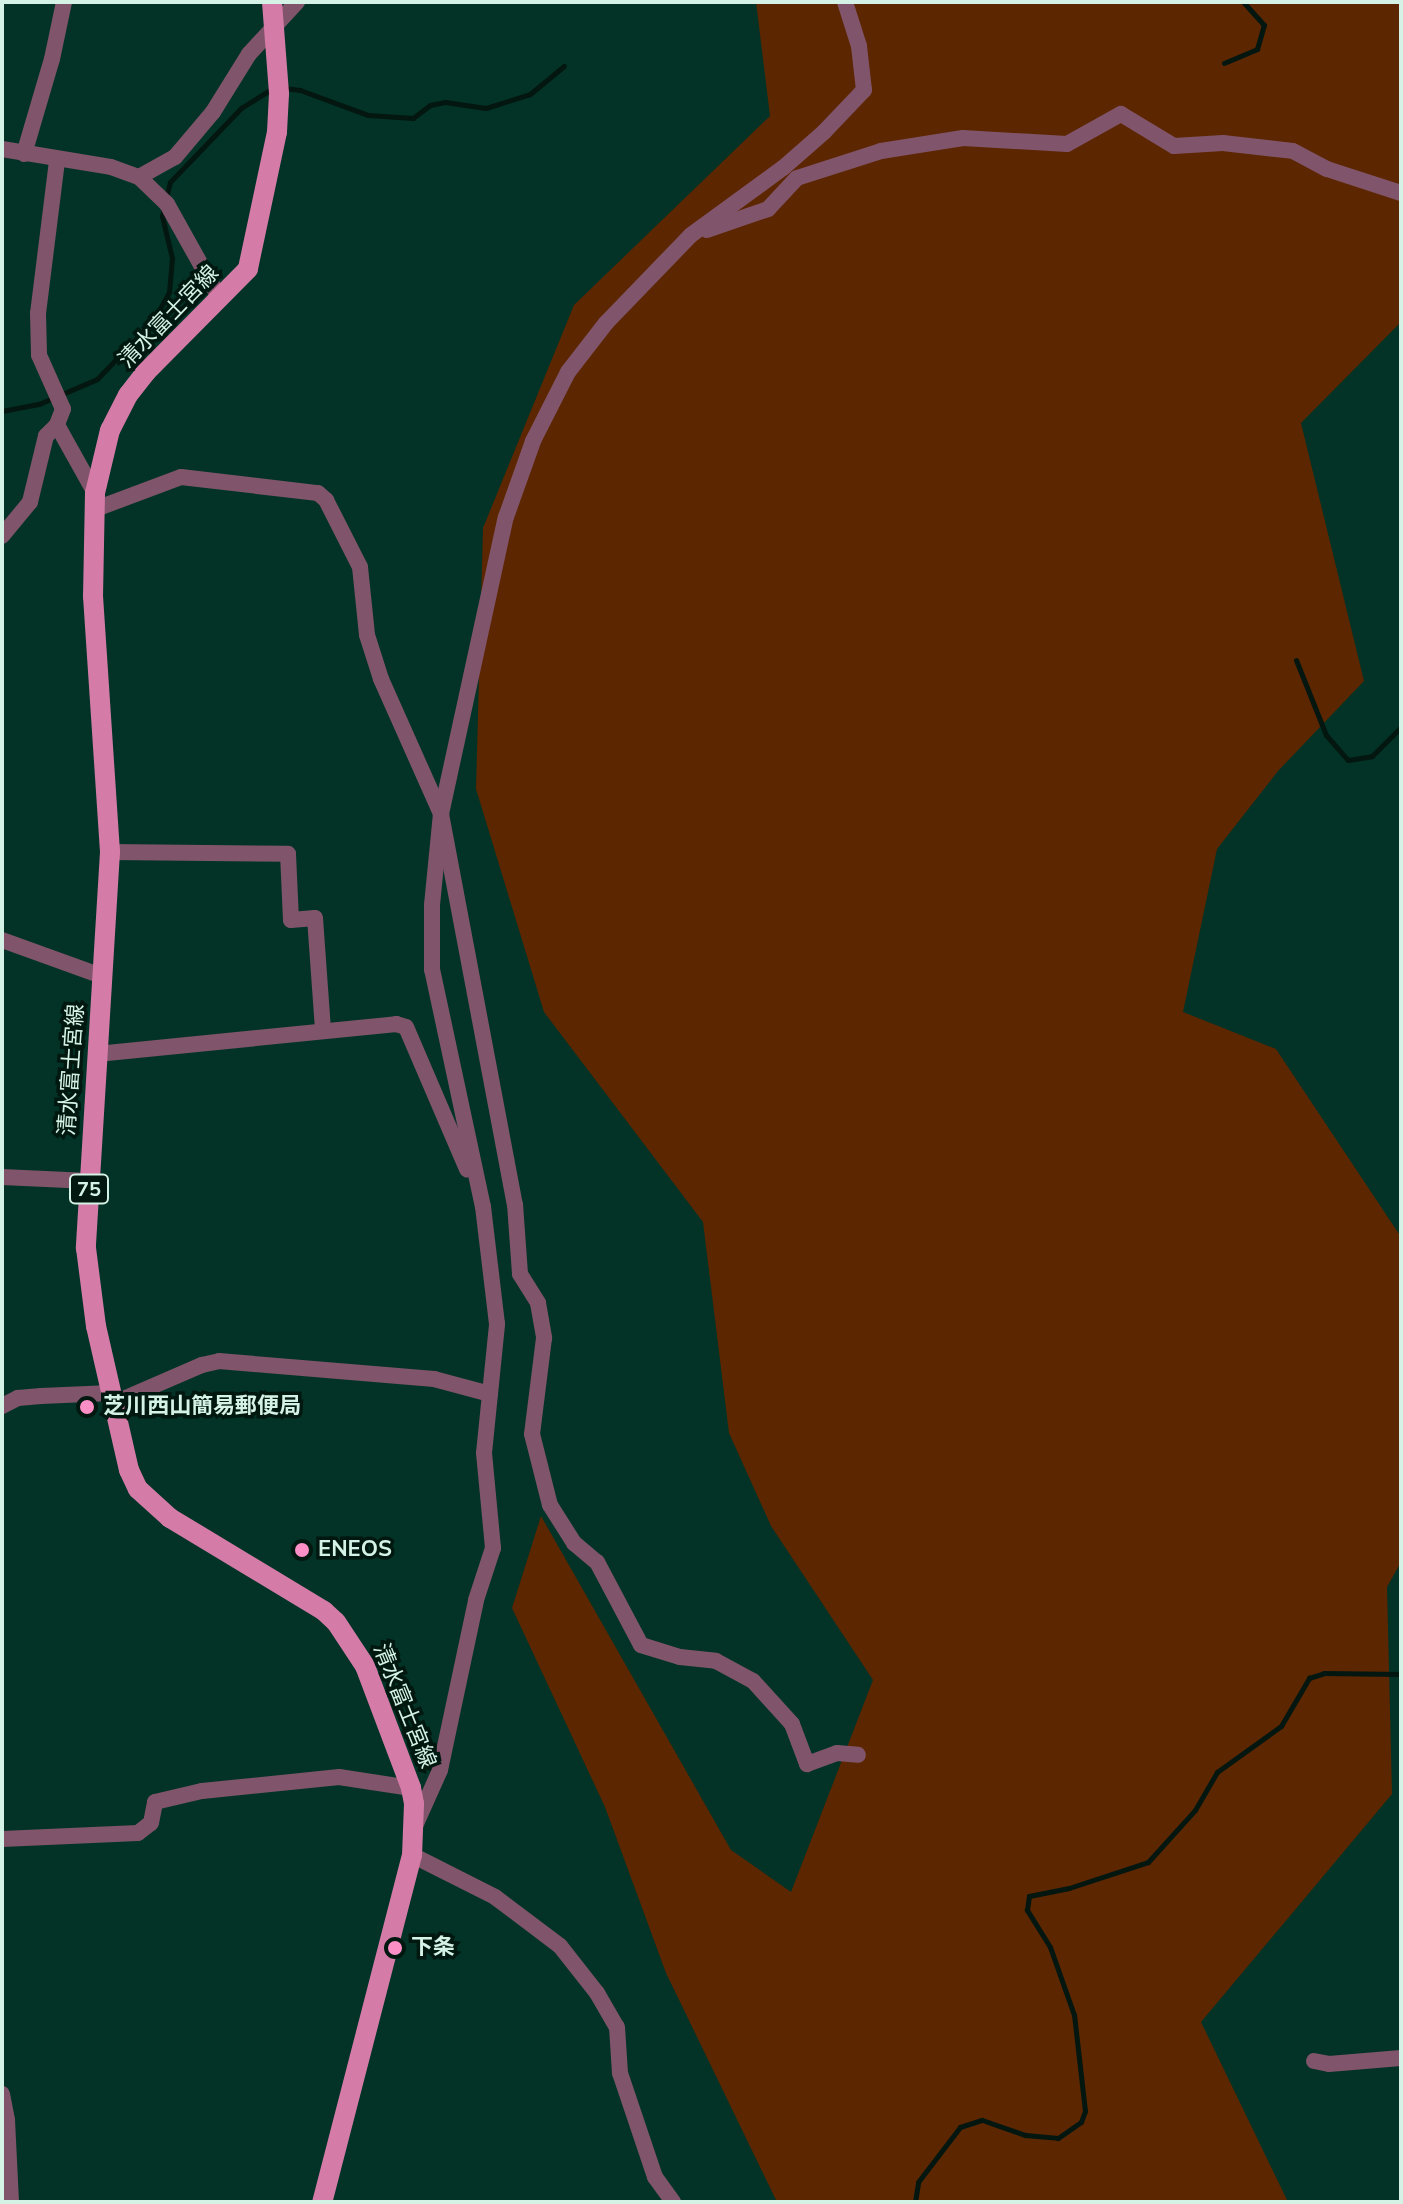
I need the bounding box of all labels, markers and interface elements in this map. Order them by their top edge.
street label: 清水富士宮線 [114,260,224,374]
street label: 清水富士宮線 [54,1003,90,1137]
road number: 75 [69,1173,109,1205]
place label: 芝川西山簡易郵便局 [103,1394,301,1420]
marker: 芝川西山簡易郵便局 [78,1398,96,1416]
place label: ENEOS [318,1537,392,1563]
marker: ENEOS [293,1541,311,1559]
street label: 清水富士宮線 [367,1640,441,1772]
place label: 下条 [411,1935,455,1961]
marker: 下条 [386,1939,404,1957]

